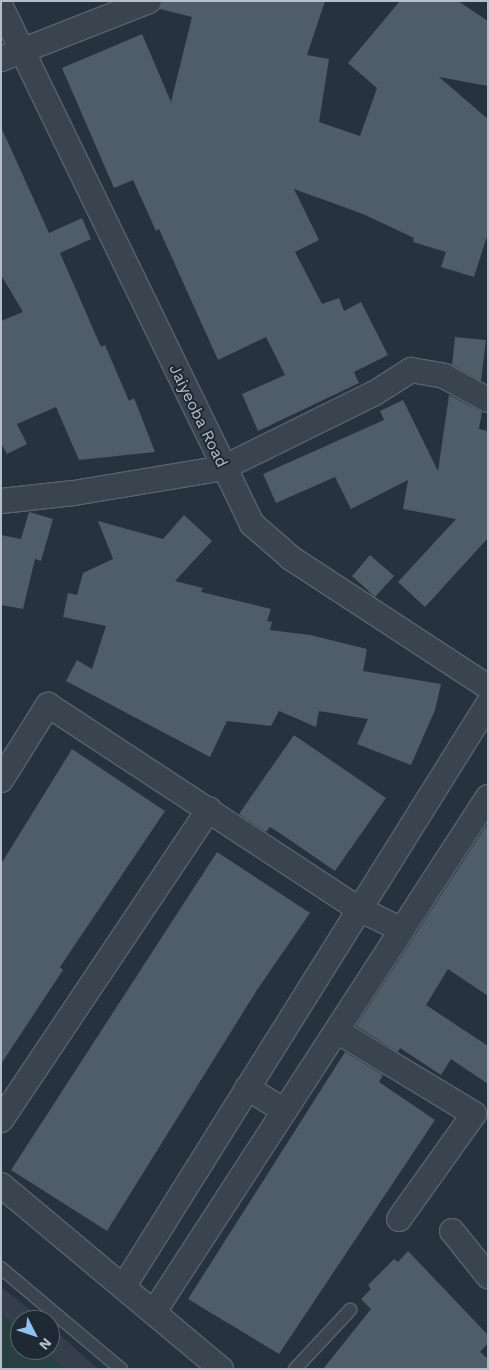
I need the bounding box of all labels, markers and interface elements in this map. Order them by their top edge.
street label: Jaiyeoba Road [165,361,231,471]
north arrow [10,1310,60,1360]
text: N [36,1335,55,1353]

